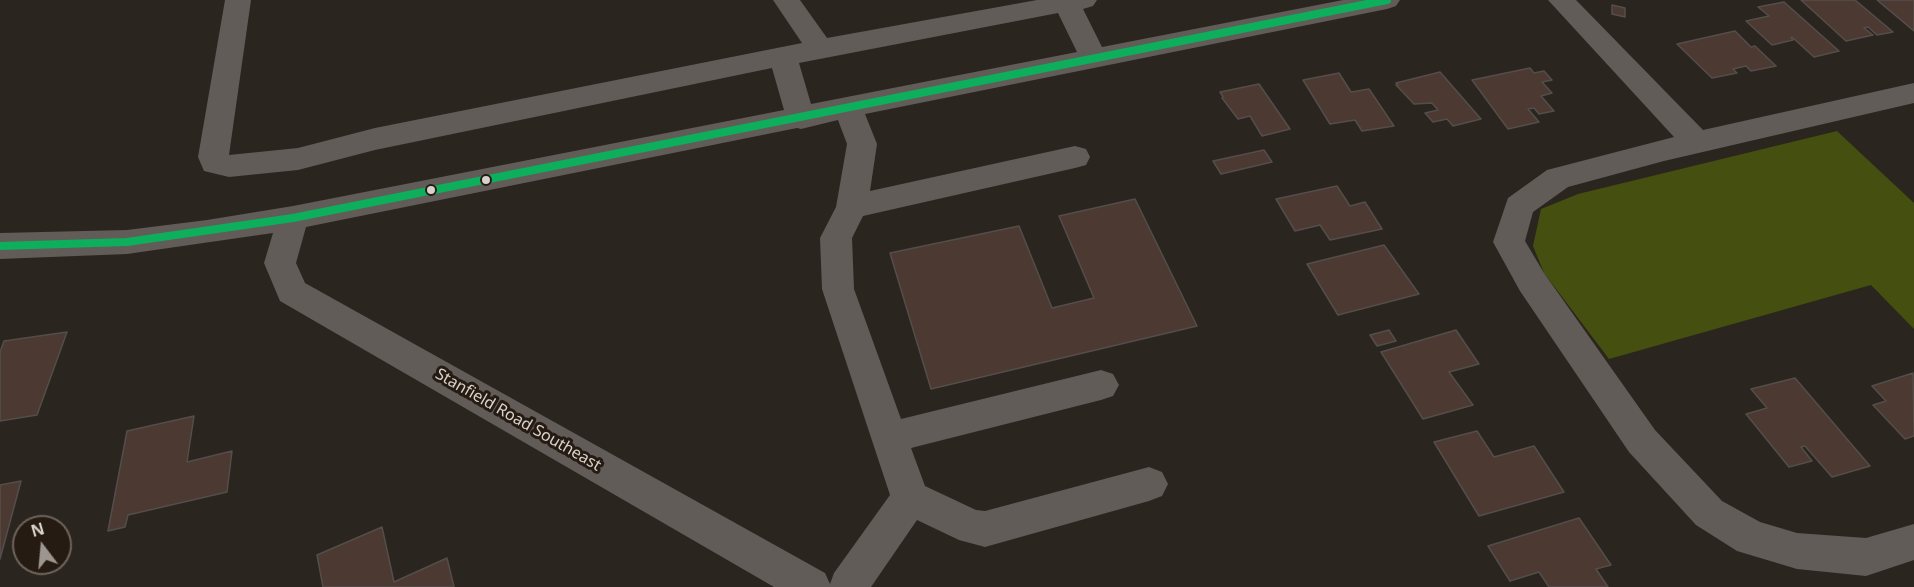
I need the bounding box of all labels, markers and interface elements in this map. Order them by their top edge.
unlabelled marker [480,174,492,186]
unlabelled marker [425,184,437,196]
street label: Stanfield Road Southeast [432,365,604,475]
north arrow [12,515,72,575]
text: N [28,517,47,542]

